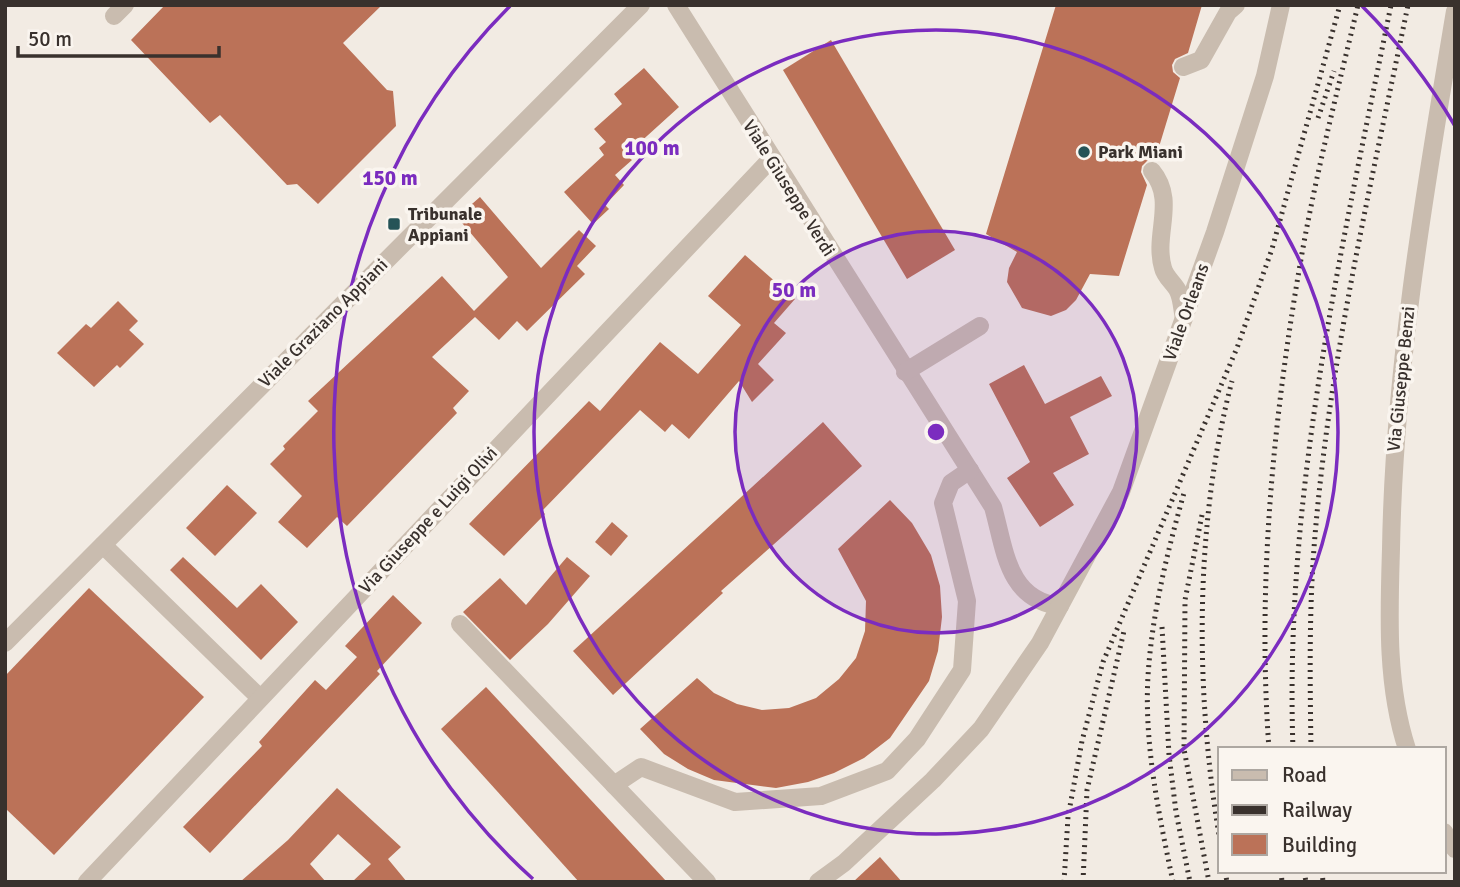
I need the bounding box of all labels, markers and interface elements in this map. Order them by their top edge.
scale bar [18,14,219,58]
text: 50 m [28,26,72,52]
street label: Viale Giuseppe Verdi [738,116,840,260]
text: 100 m [624,135,680,161]
place label: Park Miani [1098,141,1183,163]
marker: Park Miani [1076,144,1092,160]
text: 150 m [362,165,418,191]
place label: Tribunale Appiani [408,203,482,246]
marker: Tribunale Appiani [386,216,402,232]
street label: Viale Graziano Appiani [254,254,392,392]
street label: Viale Orleans [1158,260,1214,364]
text: 50 m [772,277,816,303]
street label: Via Giuseppe Benzi [1382,305,1420,453]
centre of rings [924,420,948,444]
street label: Via Giuseppe e Luigi Olivi [354,442,502,598]
legend [1218,747,1446,873]
text: Road [1282,762,1327,788]
text: Railway [1282,797,1352,823]
text: Building [1282,832,1357,858]

